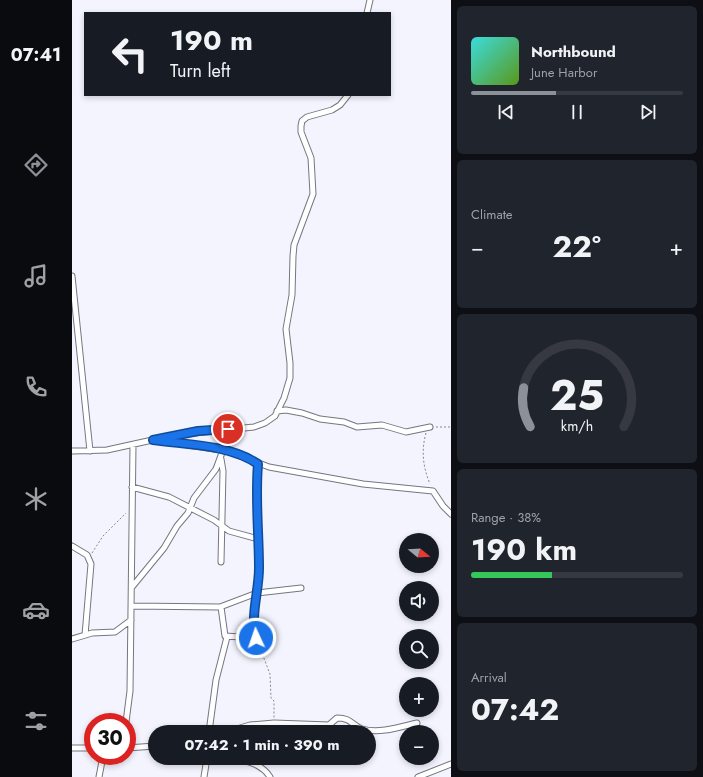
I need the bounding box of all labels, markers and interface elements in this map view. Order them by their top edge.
text: 190 m [170,20,253,61]
icon: left [104,28,156,80]
text: Northbound [531,41,616,63]
text: 07:41 [11,42,61,68]
text: Turn left [170,58,230,84]
text: June Harbor [531,63,597,82]
icon: previous [495,101,517,123]
icon: pause [566,101,588,123]
icon: next [637,101,659,123]
icon: directions [22,151,50,179]
text: Climate [471,205,512,224]
text: 22° [553,225,601,268]
text: − [471,231,484,263]
text: + [669,231,683,263]
icon: music [22,262,50,290]
text: 25 [550,364,604,425]
icon: phone [22,373,50,401]
pin [211,412,245,446]
text: km/h [561,415,593,435]
icon: arrive [217,418,239,440]
icon: climate [22,485,50,513]
text: Range · 38% [471,508,541,527]
text: 190 km [471,528,577,571]
north arrow [399,533,439,573]
map controls [399,533,439,765]
button: sound [399,581,439,621]
icon: car [22,596,50,624]
position arrow [235,617,277,659]
button: search [399,629,439,669]
text: Arrival [471,668,507,687]
button: + [399,677,439,717]
text: 07:42 [471,688,559,731]
icon: filters [22,707,50,735]
speed limit sign: 30 [84,713,136,765]
button: − [399,725,439,765]
text: 07:42 · 1 min · 390 m [184,734,340,756]

